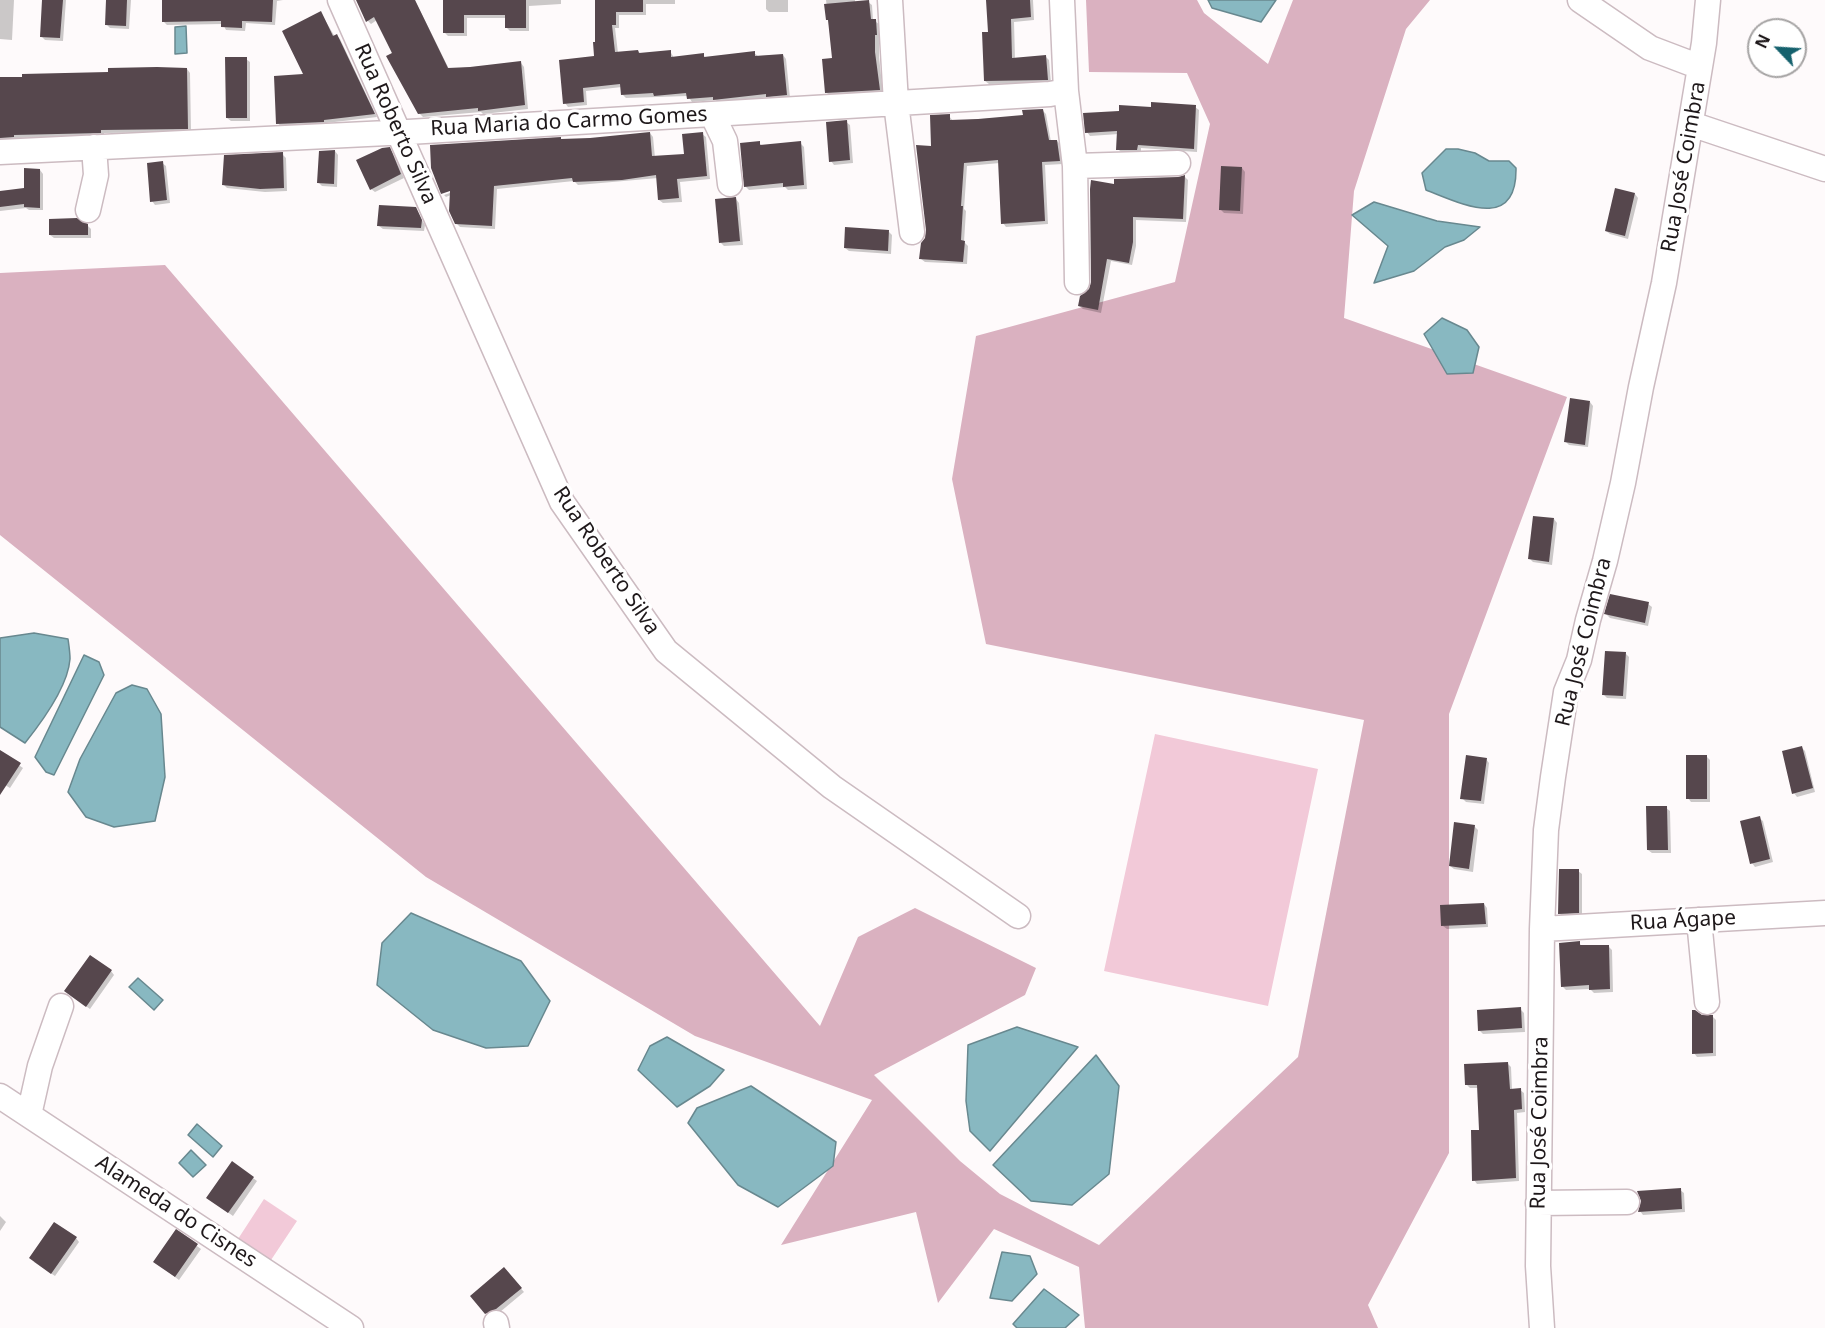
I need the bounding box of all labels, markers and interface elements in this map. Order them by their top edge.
north arrow [1747,18,1807,78]
text: N [1750,31,1775,52]
street label: Rua Roberto Silva [348,40,442,208]
street label: Rua José Coimbra [1657,80,1711,254]
street label: Rua Maria do Carmo Gomes [430,102,708,142]
street label: Rua Roberto Silva [547,482,665,640]
street label: Rua José Coimbra [1551,555,1617,729]
street label: Rua Ágape [1629,906,1737,936]
street label: Rua José Coimbra [1526,1036,1554,1210]
street label: Alameda do Cisnes [91,1151,261,1273]

